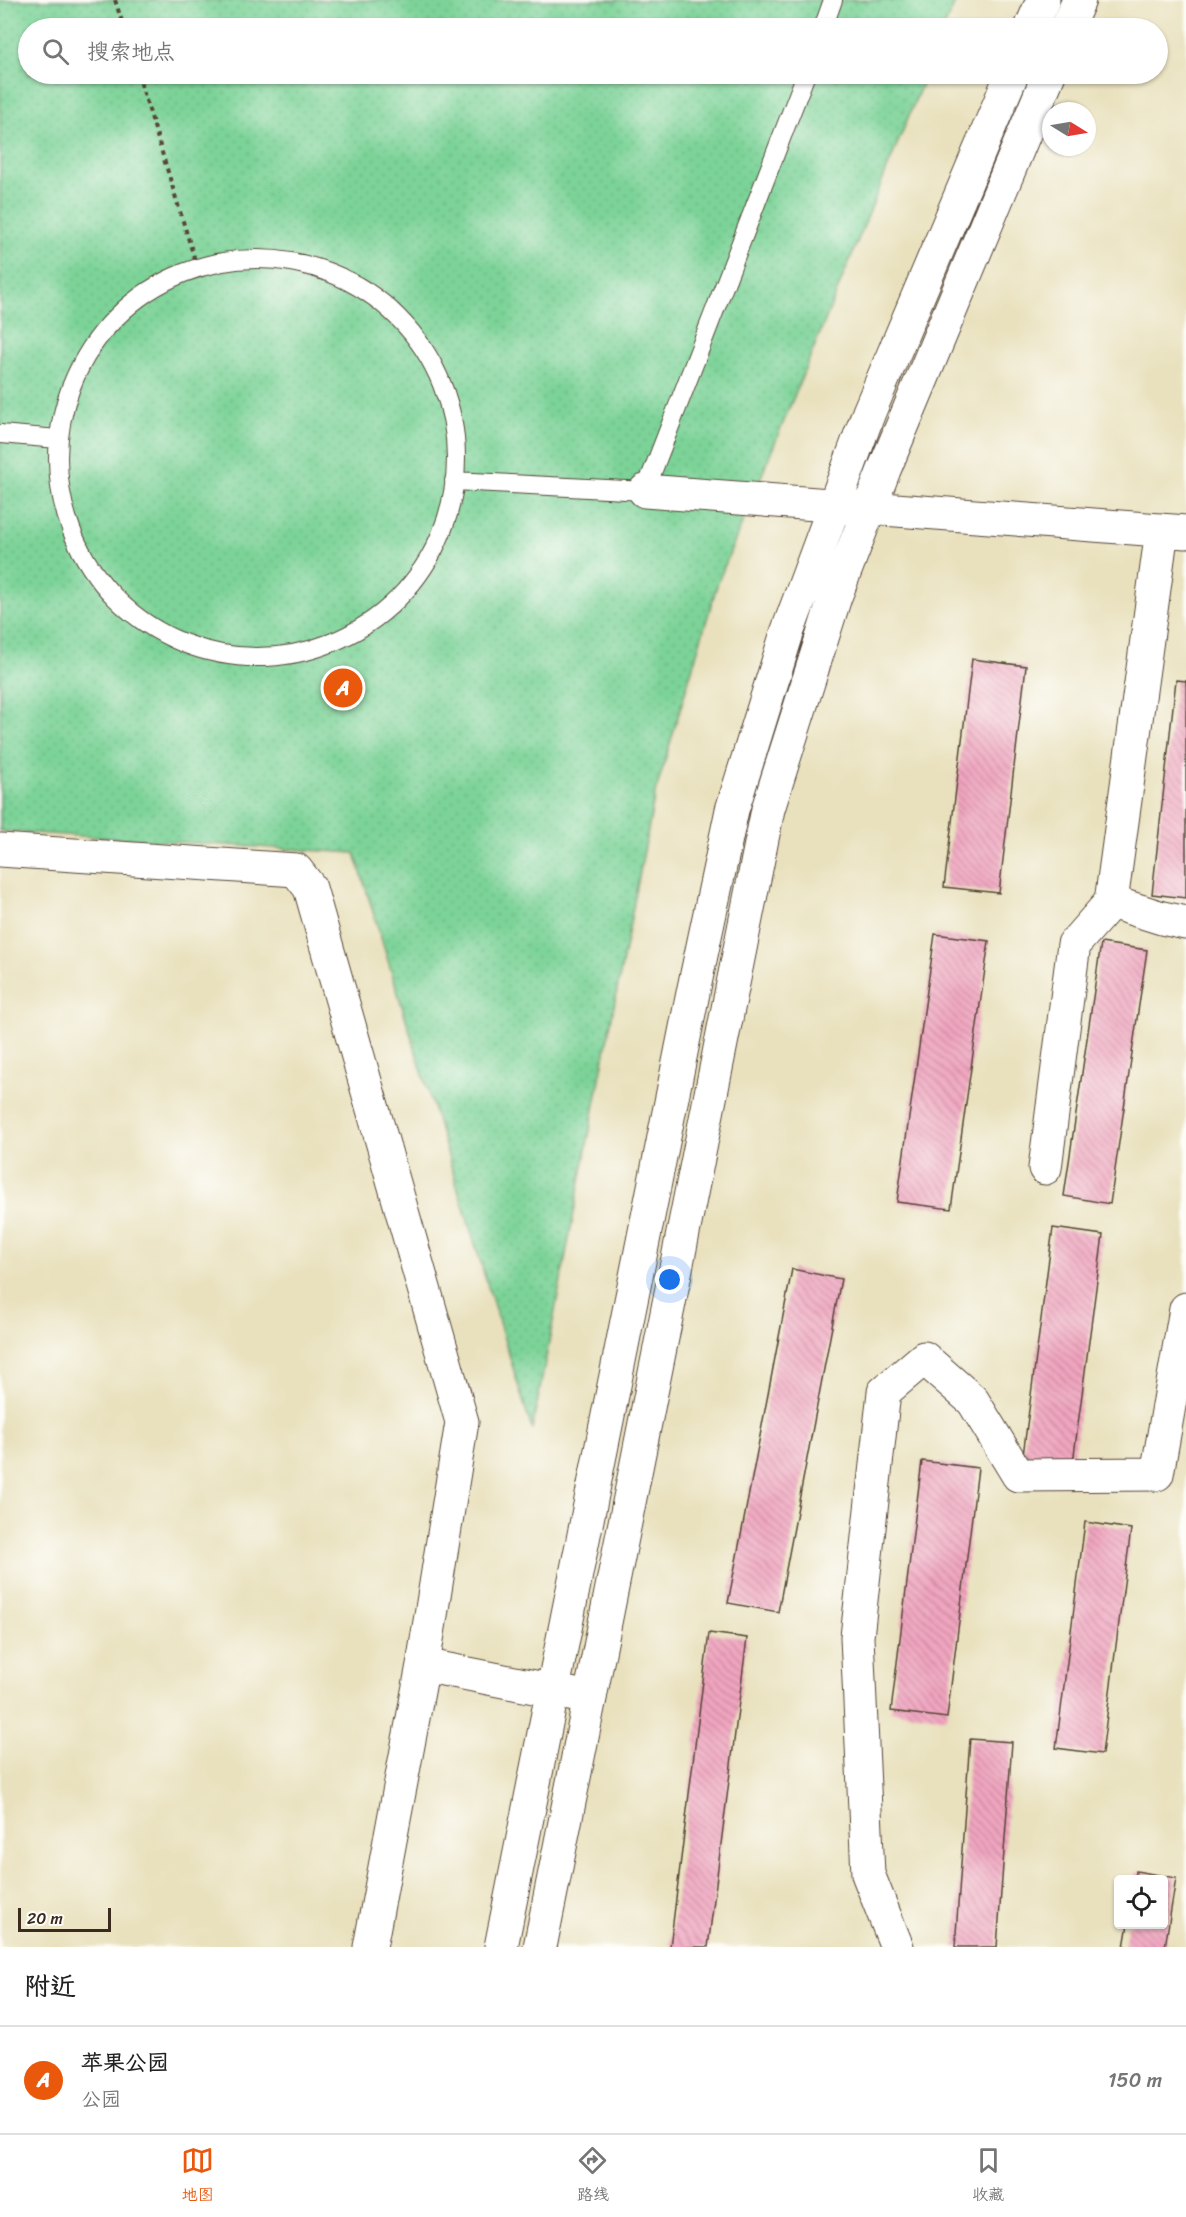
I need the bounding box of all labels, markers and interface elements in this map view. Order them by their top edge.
search box [18,18,1168,84]
text: 搜索地点 [87,32,175,71]
icon: search [39,35,72,68]
north arrow [1042,102,1096,156]
pin: A [324,666,362,710]
your location [655,1265,684,1294]
map controls [1114,1875,1168,1929]
button: locate [1114,1875,1168,1929]
text: 20 m [27,1904,63,1933]
scale bar [18,1905,111,1932]
text: 附近 [24,1963,76,2009]
text: 苹果公园 [81,2043,169,2082]
text: A [37,2063,50,2098]
text: 150 m [1108,2063,1162,2098]
text: 公园 [81,2082,121,2117]
tab: 地图 [181,2144,214,2209]
tab: 路线 [576,2144,609,2209]
tab: 收藏 [972,2144,1005,2209]

